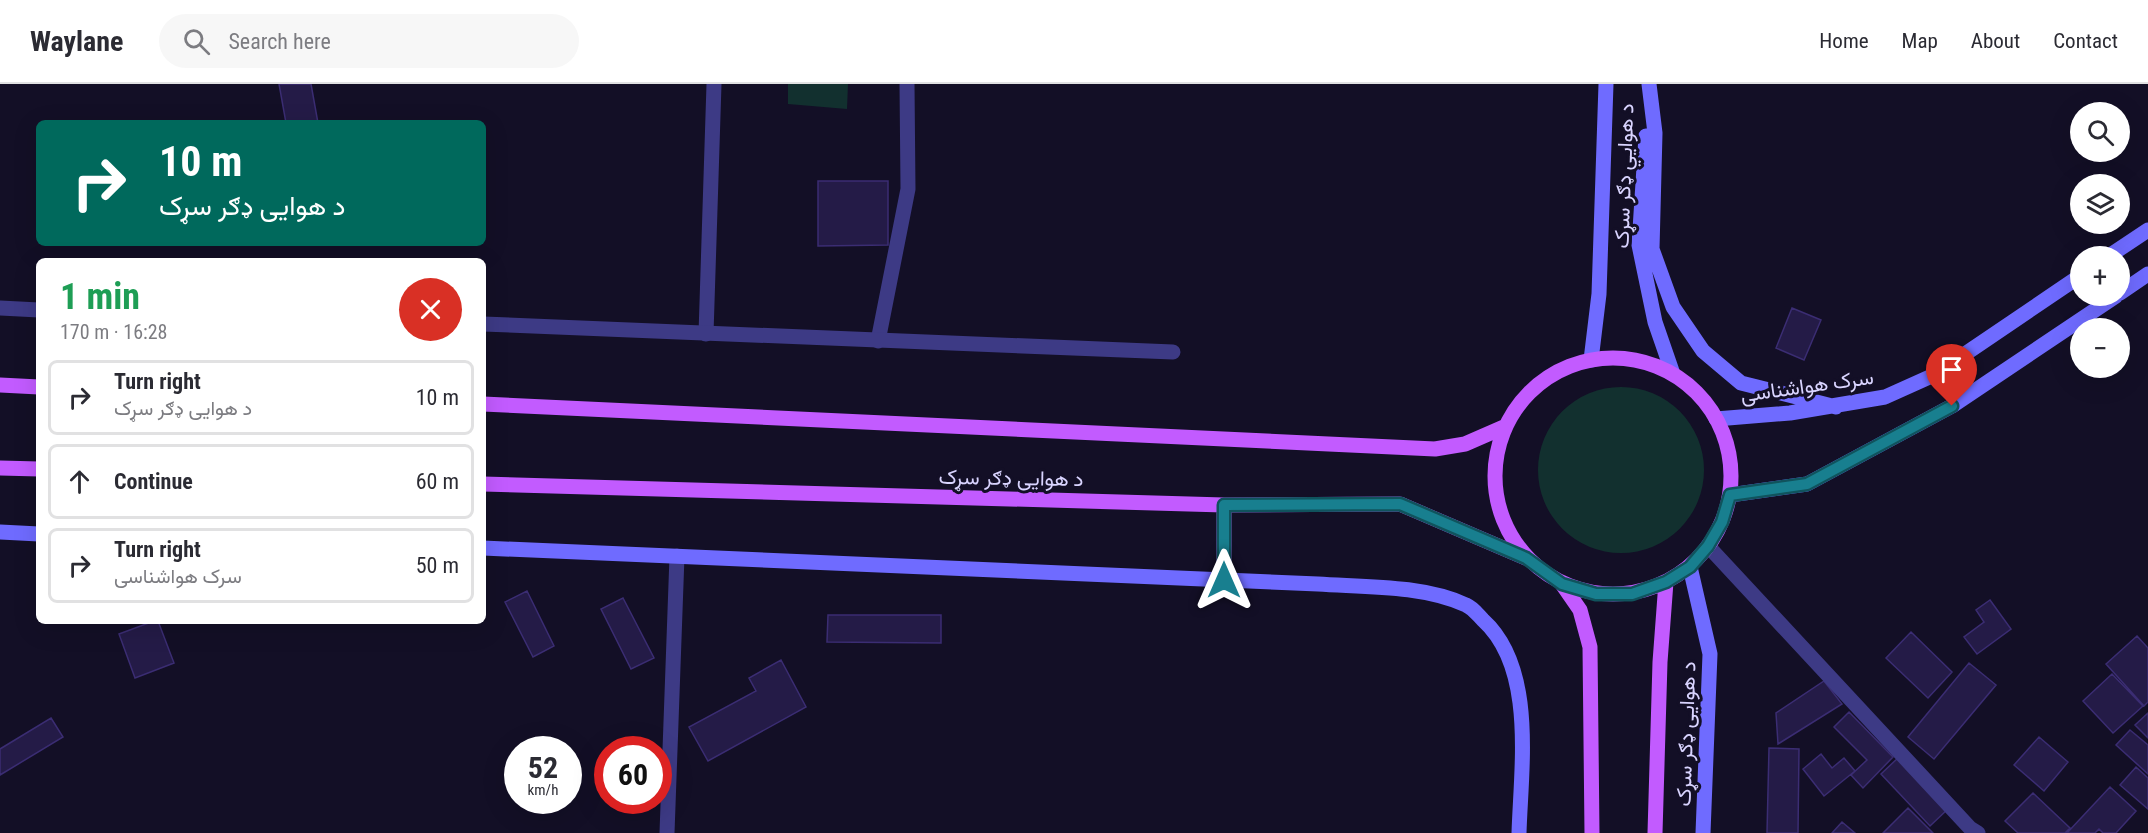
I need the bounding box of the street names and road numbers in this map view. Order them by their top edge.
street label: د هوايي ډګر سړک [1609,103,1644,249]
street label: سرک هواشناسی [1739,365,1875,408]
street label: د هوایی ډګر سړک [938,465,1084,493]
street label: د هوایی ډګر سړک [1671,661,1703,807]

